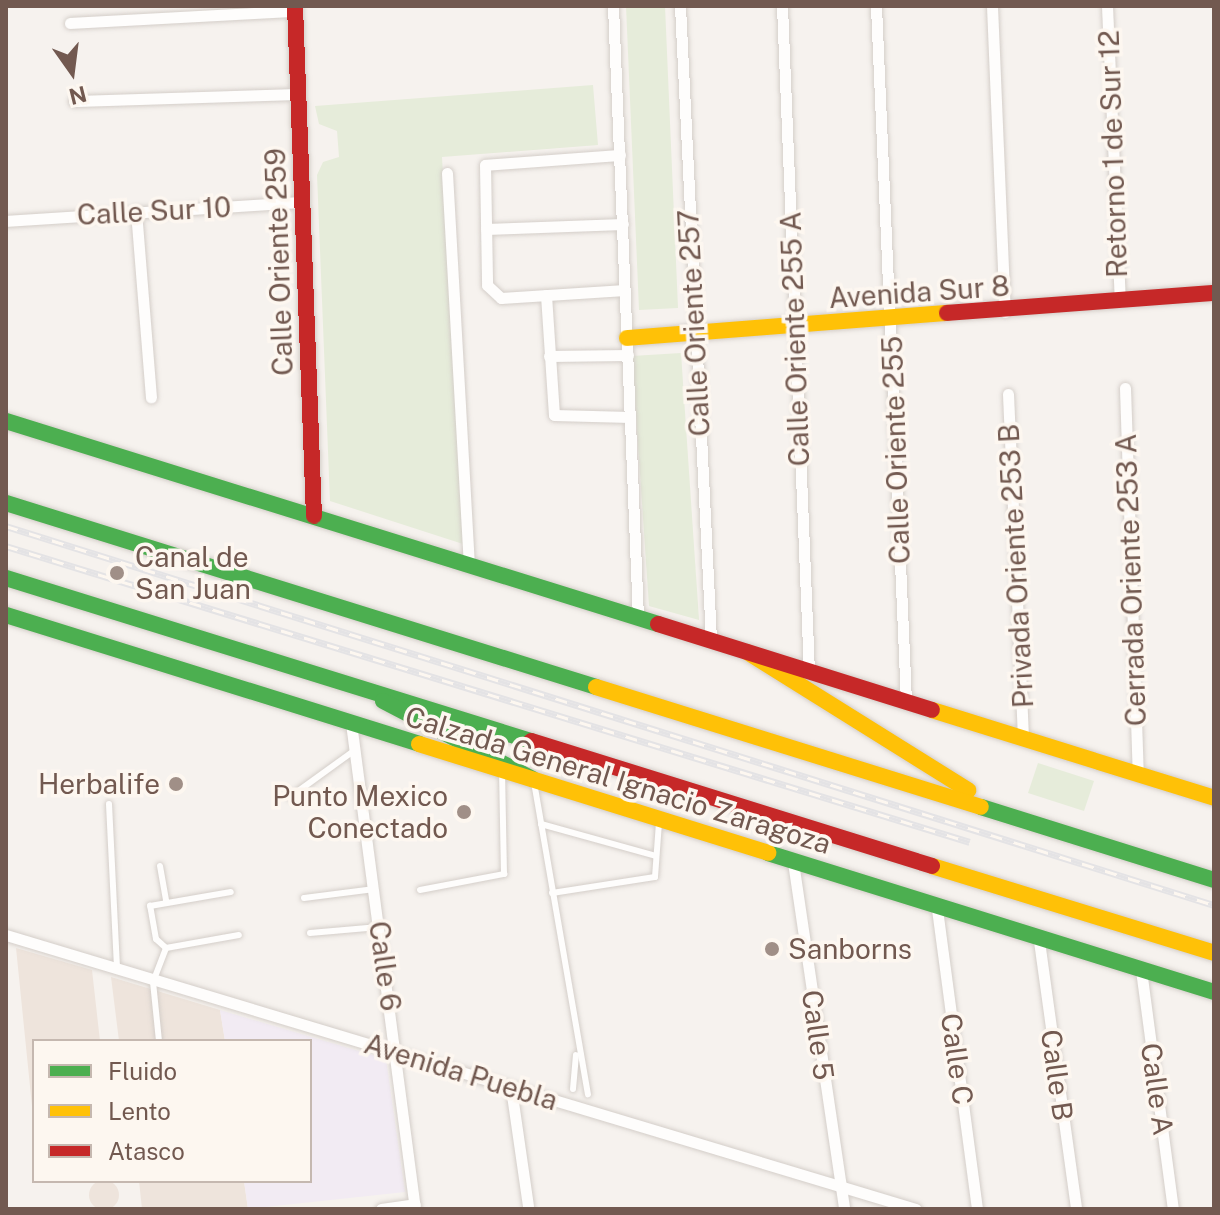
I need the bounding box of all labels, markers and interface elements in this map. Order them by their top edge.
street label: Retorno 1 de Sur 12 [1092,29,1134,279]
north arrow [32,32,112,112]
text: N [66,81,89,110]
street label: Calle Oriente 259 [258,147,300,377]
street label: Calle Sur 10 [76,190,232,232]
street label: Calle Oriente 257 [671,209,717,437]
street label: Calle Oriente 255 A [774,211,816,467]
street label: Avenida Sur 8 [828,269,1010,315]
street label: Calle Oriente 255 [875,335,917,565]
street label: Privada Oriente 253 B [992,423,1040,709]
street label: Cerrada Oriente 253 A [1109,433,1153,727]
place label: Canal de San Juan [135,540,251,606]
marker: Canal de San Juan [106,562,128,584]
street label: Calzada General Ignacio Zaragoza [401,699,835,861]
place label: Herbalife [38,767,160,801]
marker: Herbalife [167,775,185,793]
place label: Punto Mexico Conectado [272,779,448,845]
marker: Punto Mexico Conectado [455,803,473,821]
street label: Calle 6 [362,919,408,1013]
place label: Sanborns [788,932,912,966]
marker: Sanborns [763,940,781,958]
street label: Calle 5 [795,988,841,1082]
street label: Calle C [934,1011,980,1107]
street label: Avenida Puebla [360,1027,562,1117]
street label: Calle B [1034,1027,1080,1123]
legend [32,1039,312,1183]
street label: Calle A [1134,1041,1180,1137]
text: Fluido [108,1057,177,1085]
text: Lento [108,1097,171,1125]
text: Atasco [108,1137,185,1165]

